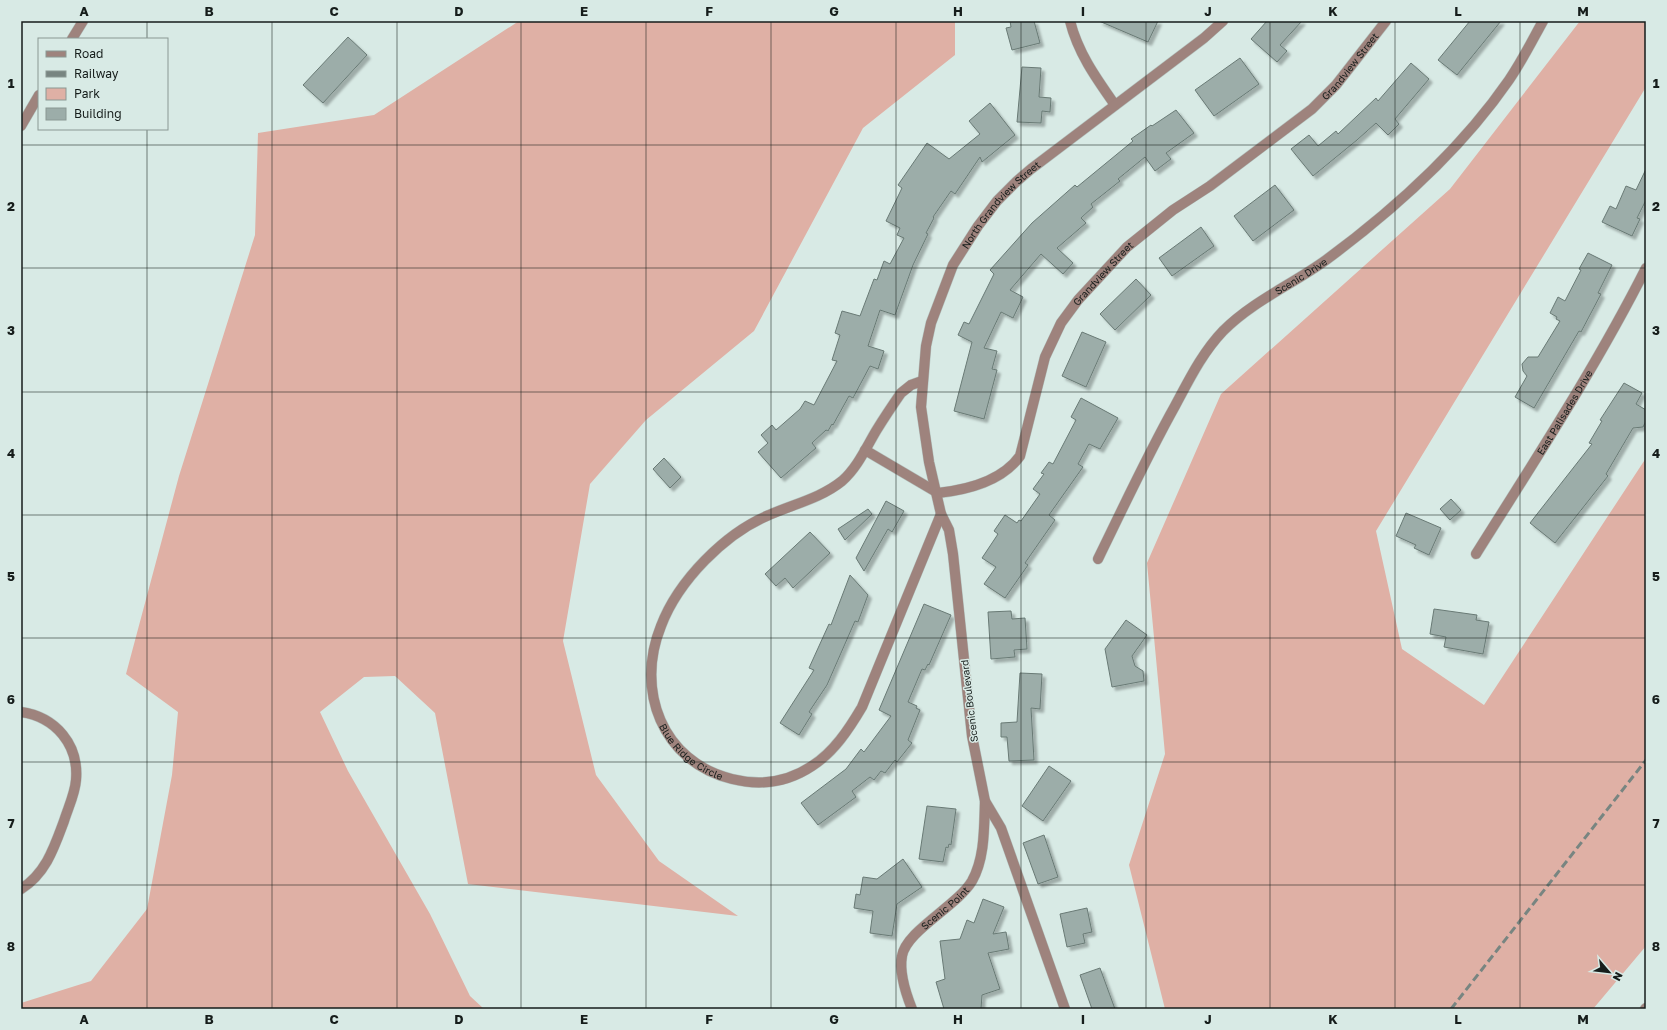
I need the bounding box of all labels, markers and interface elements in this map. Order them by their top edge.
text: A [79,3,89,19]
text: B [204,3,214,19]
text: C [329,3,339,19]
text: D [454,3,464,19]
text: E [580,3,588,19]
text: F [705,3,713,19]
text: G [829,3,839,19]
text: H [953,3,963,19]
text: I [1081,3,1085,19]
text: J [1204,3,1212,19]
text: K [1328,3,1338,19]
text: L [1454,3,1462,19]
text: M [1577,3,1589,19]
street label: Grandview Street [1319,30,1381,102]
legend [38,38,168,130]
text: Road [74,46,103,61]
text: Railway [74,66,119,81]
text: 1 [8,75,15,91]
text: 1 [1653,75,1660,91]
text: Park [74,86,100,101]
text: Building [74,106,122,121]
street label: North Grandview Street [959,158,1042,251]
text: 2 [7,198,15,214]
text: 2 [1652,198,1660,214]
street label: Grandview Street [1070,239,1135,308]
street label: Scenic Drive [1273,255,1329,297]
text: 3 [7,322,15,338]
text: 3 [1652,322,1660,338]
street label: East Palisades Drive [1534,368,1595,457]
text: 4 [7,445,15,461]
text: 4 [1652,445,1660,461]
text: 5 [7,568,15,584]
text: 5 [1652,568,1660,584]
street label: Scenic Boulevard [958,659,980,743]
text: 6 [7,691,15,707]
text: 6 [1652,691,1660,707]
street label: Blue Ridge Circle [657,721,725,782]
text: 7 [7,815,15,831]
text: 7 [1652,815,1660,831]
street label: Scenic Point [918,884,972,932]
text: 8 [7,938,15,954]
text: 8 [1652,938,1660,954]
north arrow [1589,952,1629,992]
text: N [1611,970,1626,984]
text: A [79,1011,89,1027]
text: B [204,1011,214,1027]
text: C [329,1011,339,1027]
text: D [454,1011,464,1027]
text: E [580,1011,588,1027]
text: F [705,1011,713,1027]
text: G [829,1011,839,1027]
text: H [953,1011,963,1027]
text: I [1081,1011,1085,1027]
text: J [1204,1011,1212,1027]
text: K [1328,1011,1338,1027]
text: L [1454,1011,1462,1027]
text: M [1577,1011,1589,1027]

